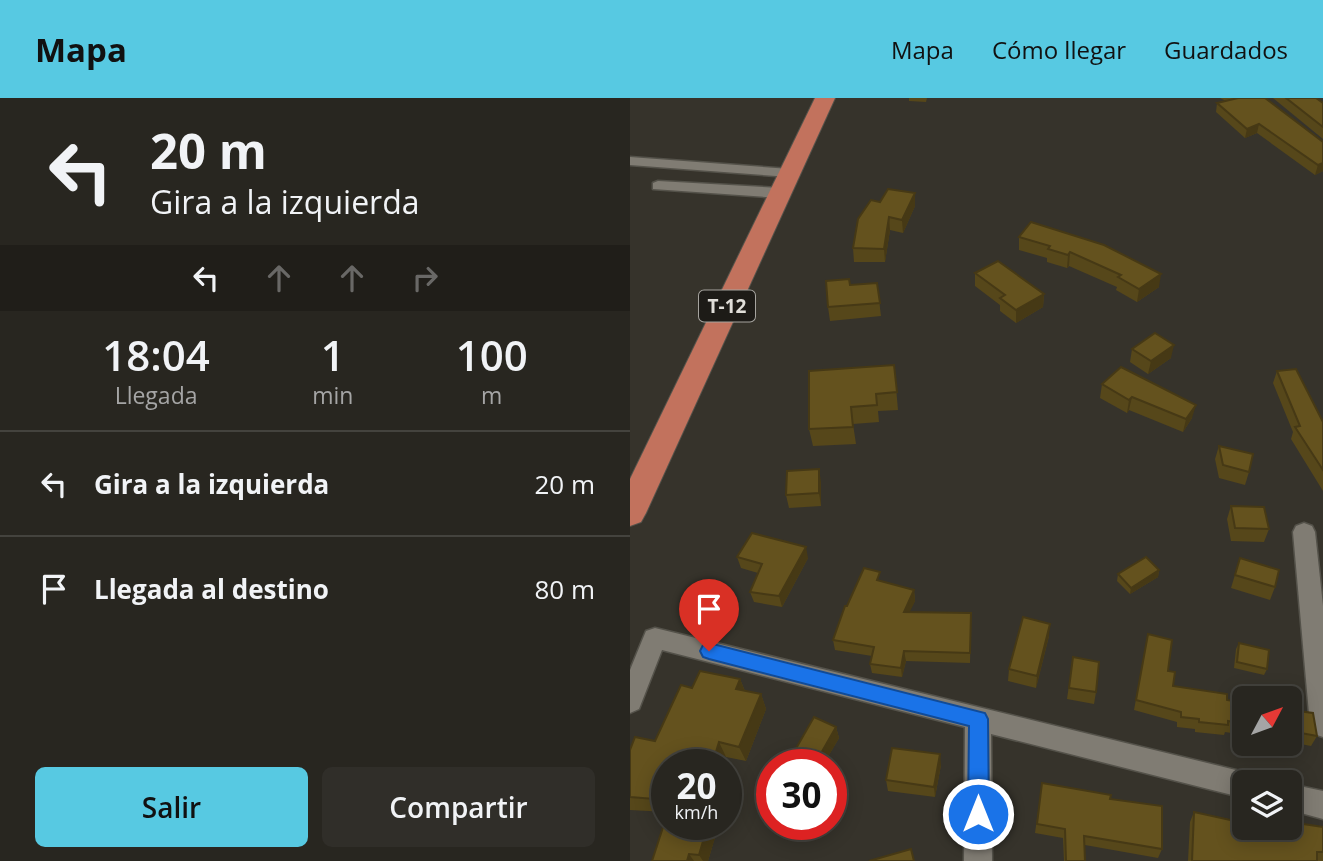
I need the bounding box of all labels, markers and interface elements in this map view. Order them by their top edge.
text: Mapa [35,27,127,72]
text: Mapa [891,33,954,66]
text: Cómo llegar [992,33,1126,66]
text: Guardados [1164,33,1288,66]
text: 20 m [150,117,267,183]
icon: left [35,126,126,217]
text: Gira a la izquierda [150,180,420,223]
icon: left [187,259,225,297]
icon: ahead [260,259,298,297]
icon: ahead [333,259,371,297]
icon: right [406,259,444,297]
road number: T-12 [699,290,755,322]
text: 18:04 [102,326,210,383]
text: 1 [321,326,345,383]
text: 100 [456,326,528,383]
text: Llegada [115,379,198,411]
text: min [312,379,353,411]
text: m [481,379,502,411]
icon: left [35,465,73,503]
text: Gira a la izquierda [94,466,329,502]
text: 20 m [534,466,595,502]
icon: arrive [35,570,73,608]
text: Llegada al destino [94,571,329,607]
text: 80 m [534,571,595,607]
pin [679,579,739,651]
icon: arrive [690,590,728,628]
north arrow [1232,686,1302,756]
map controls [1232,686,1302,840]
speed limit sign: 30 [756,749,847,840]
text: 20 [676,762,717,809]
button: Salir [35,767,308,847]
button: Compartir [322,767,595,847]
button: layers [1232,770,1302,840]
position arrow [941,777,1015,851]
text: km/h [675,800,718,824]

